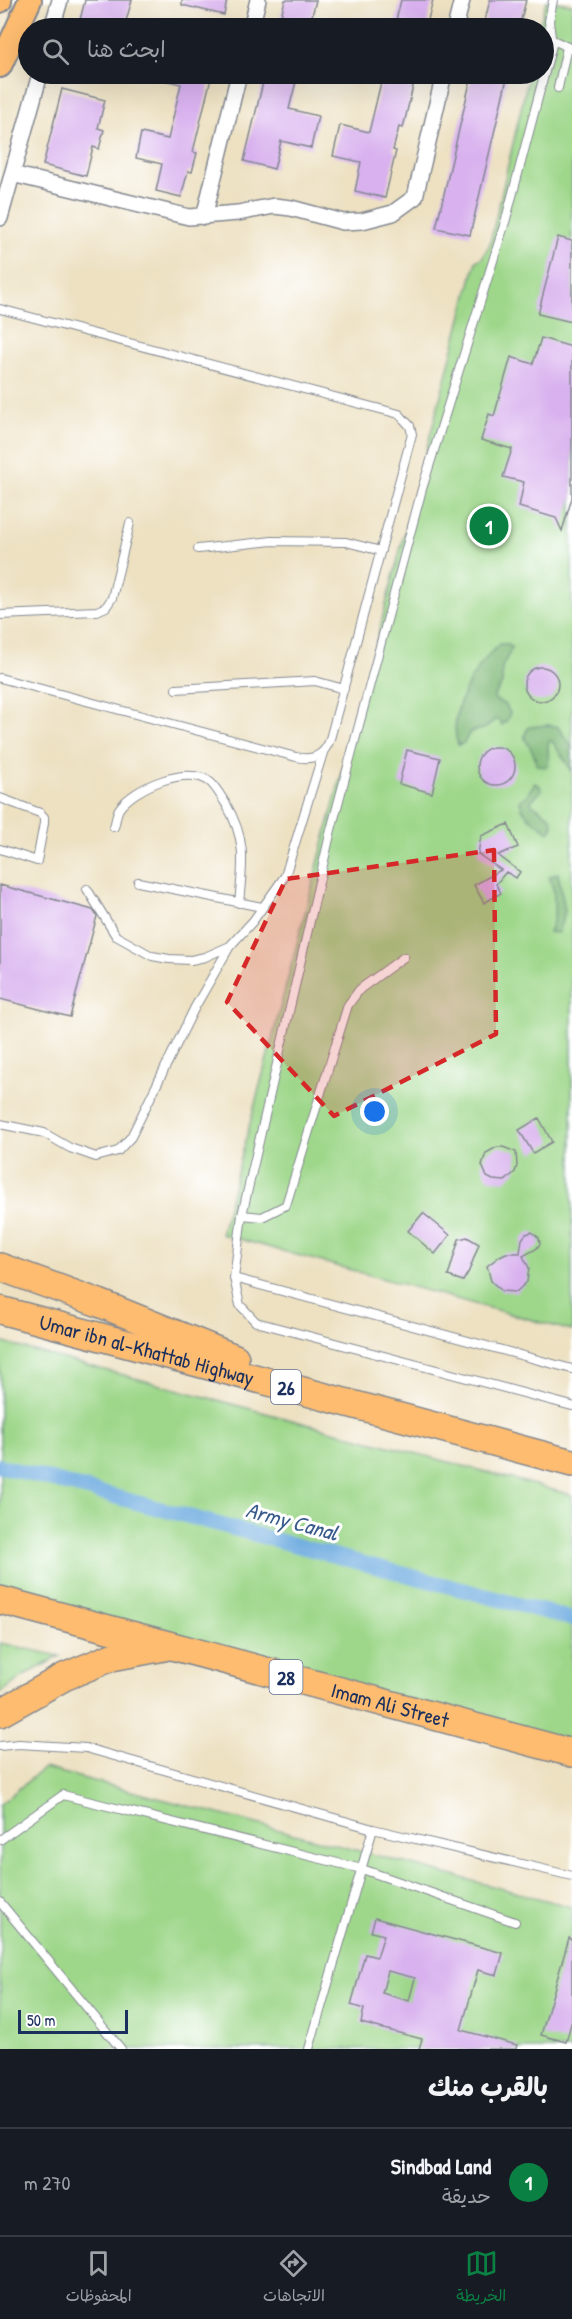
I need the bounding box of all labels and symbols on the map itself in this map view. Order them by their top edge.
pin: 1 [470,504,508,548]
your location [360,1097,389,1126]
street label: Umar ibn al-Khattab Highway [36,1307,257,1392]
road number: 26 [271,1370,301,1404]
water label: Army Canal [243,1494,342,1548]
road number: 28 [270,1660,302,1694]
street label: Imam Ali Street [328,1675,453,1734]
scale bar [18,2007,128,2034]

